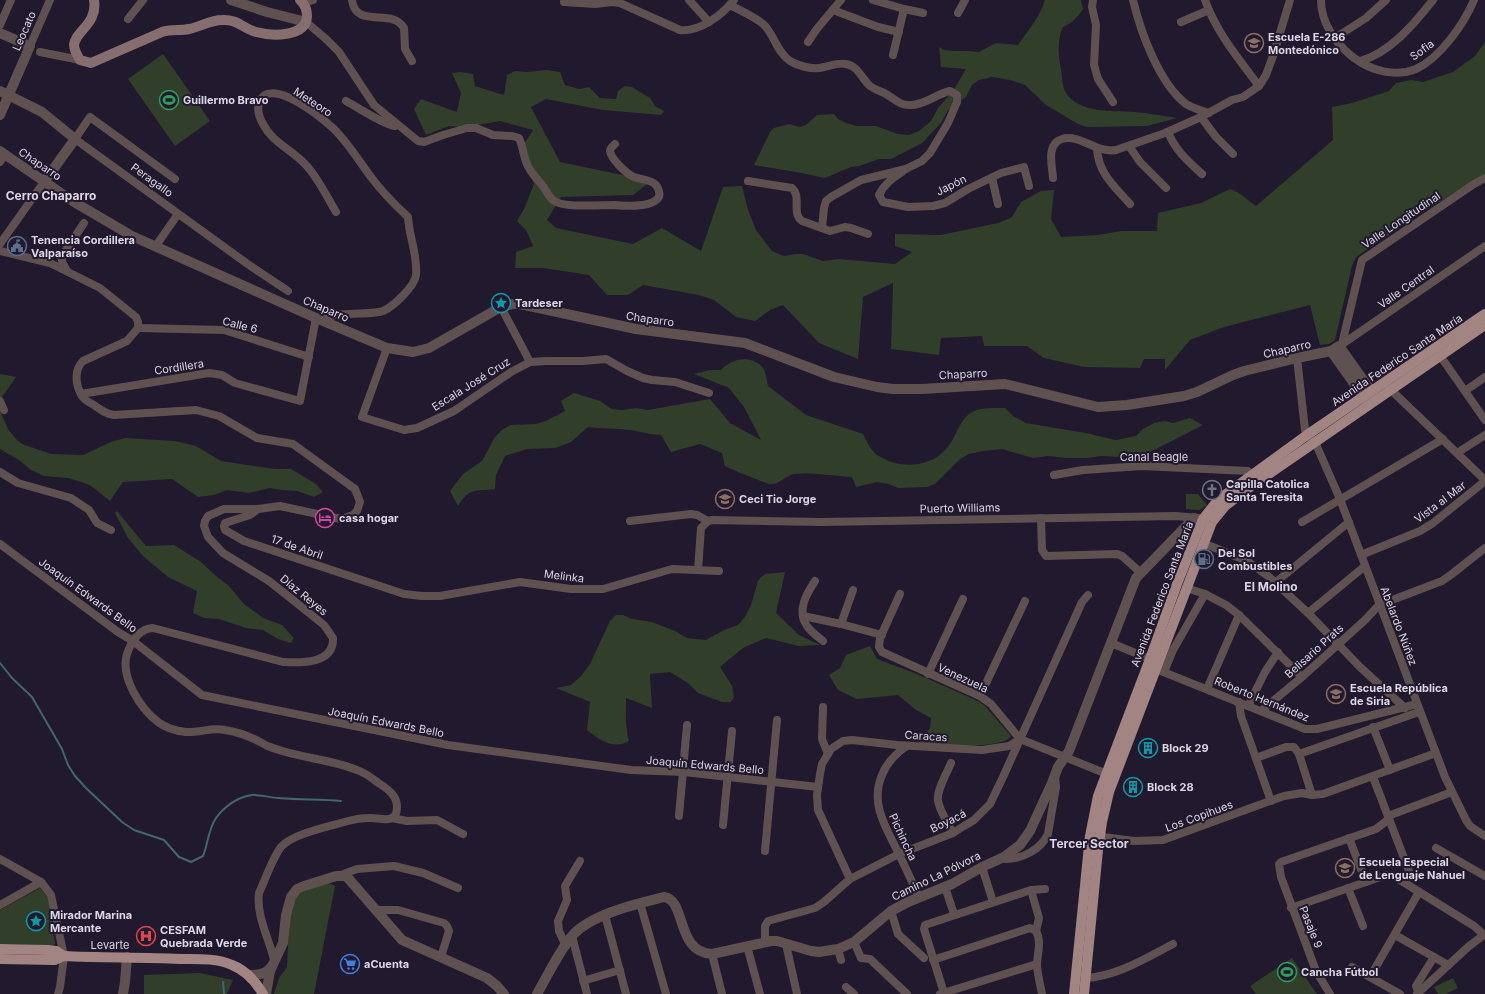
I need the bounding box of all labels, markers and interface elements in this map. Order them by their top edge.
street label: Leocato [9,9,39,53]
place label: Escuela E-286 Montedónico [1268,30,1346,57]
school or university icon: Escuela E-286 Montedónico [1243,32,1265,54]
street label: Sofia [1407,37,1437,63]
street label: Meteoro [291,84,335,120]
sports icon: Guillermo Bravo [158,89,180,111]
place label: Guillermo Bravo [183,93,269,107]
street label: Chaparro [16,145,64,184]
street label: Peragallo [128,160,176,200]
street label: Japón [933,171,969,199]
district label: Cerro Chaparro [6,188,96,203]
street label: Valle Longitudinal [1359,189,1443,251]
place label: Tenencia Cordillera Valparaíso [31,233,135,260]
public building icon: Tenencia Cordillera Valparaíso [6,235,28,257]
street label: Valle Central [1375,262,1437,312]
place icon: Tardeser [490,292,512,314]
street label: Chaparro [301,293,351,325]
place label: Tardeser [515,296,563,310]
street label: Chaparro [625,309,675,329]
street label: Avenida Federico Santa María [1329,311,1465,409]
street label: Calle 6 [221,314,259,336]
street label: Chaparro [1262,337,1313,361]
street label: Escala José Cruz [429,354,513,414]
street label: Cordillera [153,356,205,378]
street label: Chaparro [938,366,988,382]
street label: Canal Beagle [1120,450,1188,464]
place label: Capilla Catolica Santa Teresita [1226,477,1310,504]
street label: Vista al Mar [1411,478,1469,526]
church icon: Capilla Catolica Santa Teresita [1201,479,1223,501]
school or university icon: Ceci Tio Jorge [714,488,736,510]
place label: Ceci Tio Jorge [739,492,817,506]
street label: Puerto Williams [920,500,1001,516]
hotel icon: casa hogar [314,507,336,529]
place label: casa hogar [339,511,399,525]
street label: Avenida Federico Santa María [1128,519,1196,669]
street label: 17 de Abril [269,532,325,562]
place label: Del Sol Combustibles [1218,546,1293,573]
fuel station icon: Del Sol Combustibles [1193,548,1215,570]
street label: Joaquín Edwards Bello [36,555,140,636]
street label: Melinka [543,567,585,585]
street label: Díaz Reyes [277,572,331,619]
district label: El Molino [1244,579,1298,594]
street label: Abelardo Núñez [1377,584,1421,668]
street label: Belisario Prats [1282,621,1346,681]
street label: Venezuela [936,660,990,696]
street label: Roberto Hernández [1212,674,1312,724]
place label: Escuela República de Siria [1350,681,1448,708]
school or university icon: Escuela República de Siria [1325,683,1347,705]
street label: Joaquín Edwards Bello [327,704,446,740]
street label: Caracas [904,728,948,744]
building icon: Block 29 [1137,737,1159,759]
place label: Block 29 [1162,741,1209,755]
street label: Joaquín Edwards Bello [645,753,765,777]
building icon: Block 28 [1122,776,1144,798]
place label: Block 28 [1147,780,1194,794]
street label: Los Copihues [1163,797,1235,835]
street label: Boyacá [928,806,968,836]
street label: Pichincha [886,811,920,863]
district label: Tercer Sector [1049,836,1129,851]
street label: Camino La Pólvora [889,848,983,904]
place label: Escuela Especial de Lenguaje Nahuel [1359,855,1465,882]
school or university icon: Escuela Especial de Lenguaje Nahuel [1334,857,1356,879]
street label: Pasaje 9 [1296,904,1326,950]
place label: Mirador Marina Mercante [50,908,132,935]
place icon: Mirador Marina Mercante [25,910,47,932]
place label: CESFAM Quebrada Verde [160,923,248,950]
hospital icon: CESFAM Quebrada Verde [135,925,157,947]
street label: Levarte [91,938,129,952]
supermarket icon: aCuenta [339,953,361,975]
place label: aCuenta [364,957,409,971]
sports icon: Cancha Fútbol [1276,961,1298,983]
place label: Cancha Fútbol [1301,965,1378,979]

